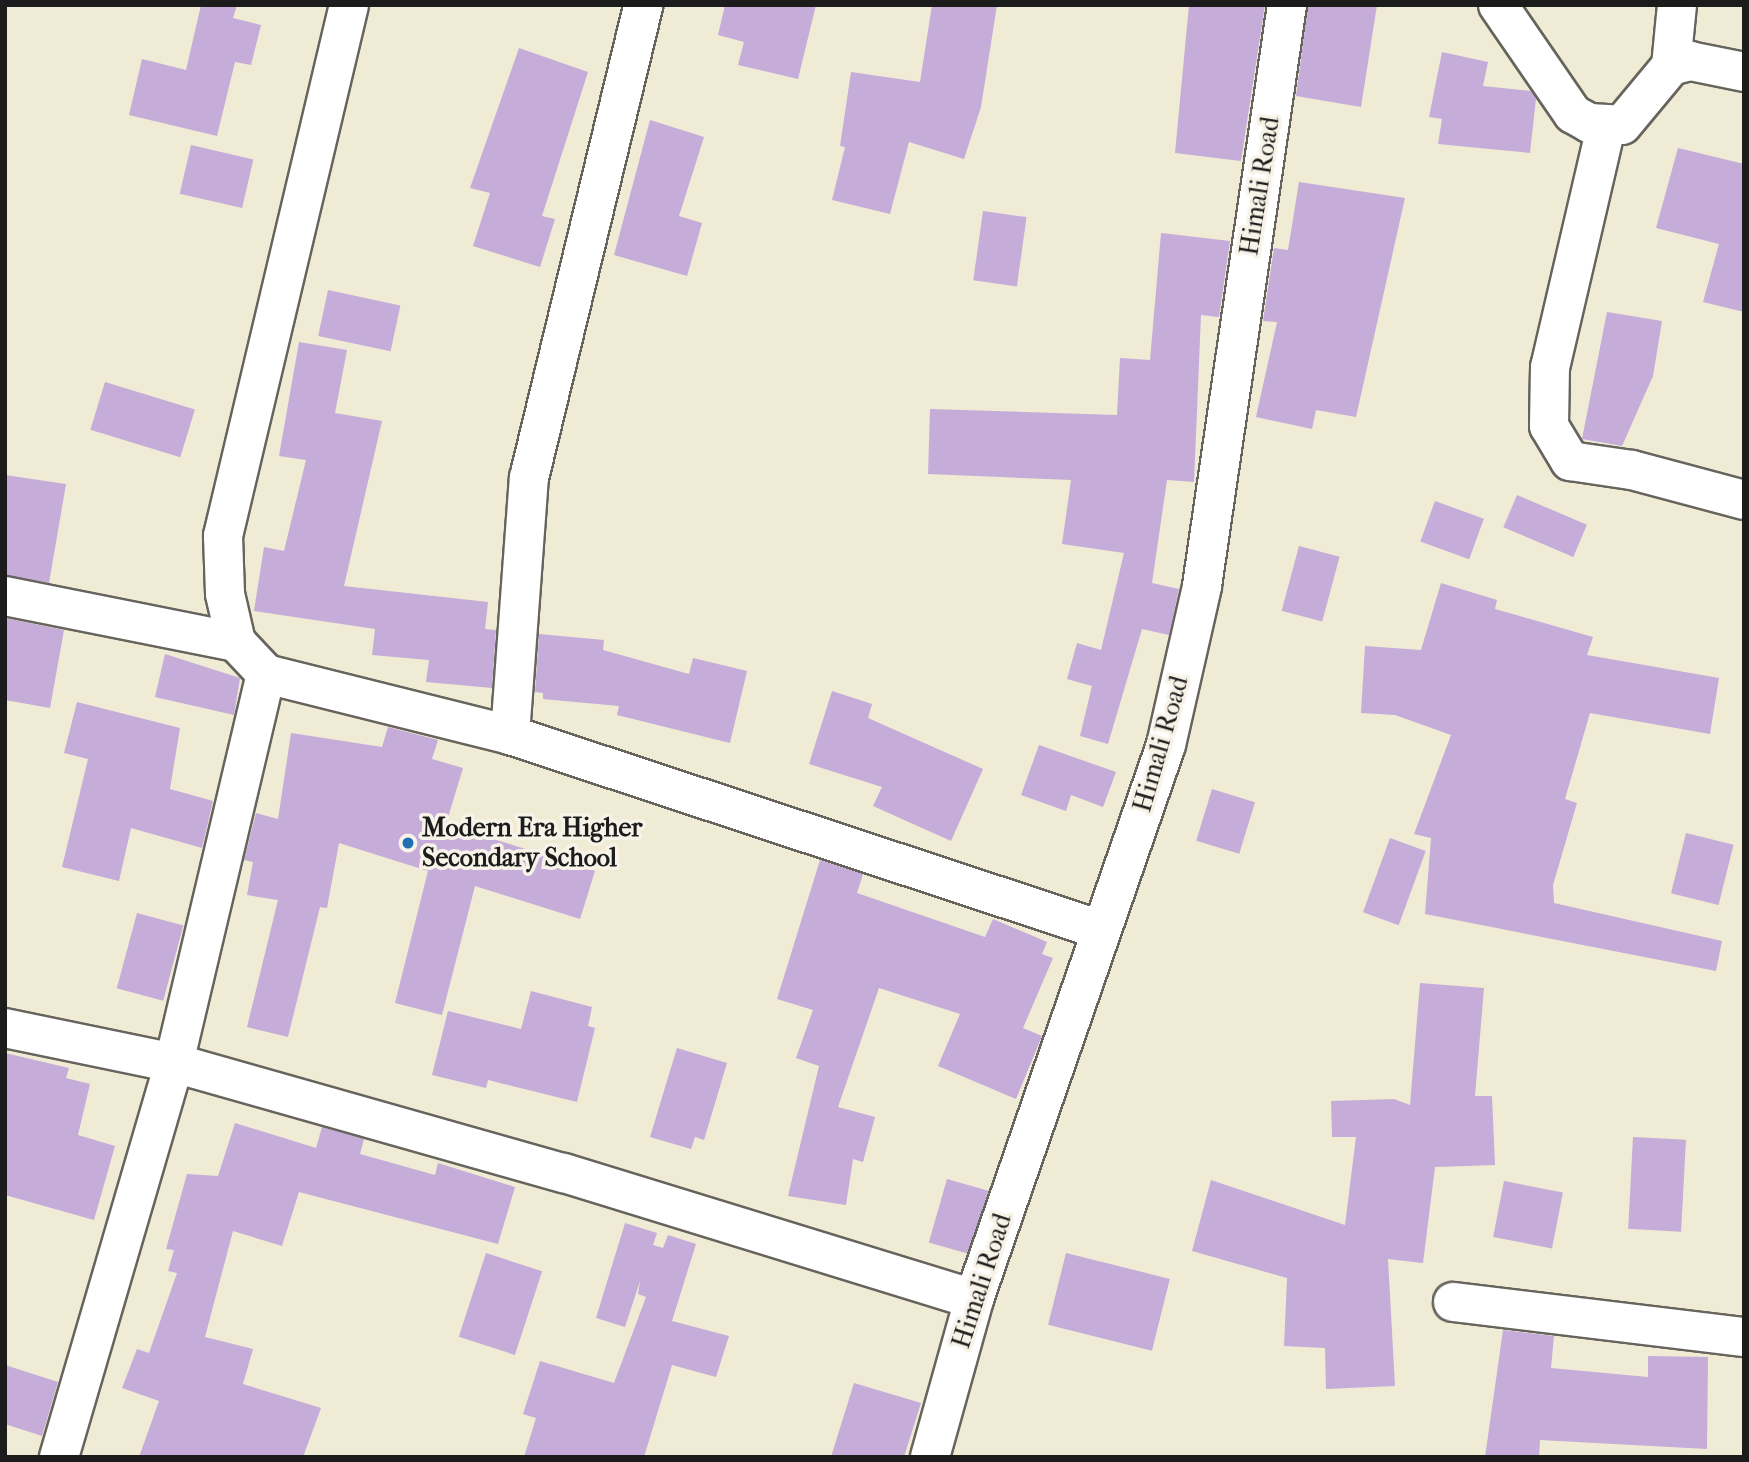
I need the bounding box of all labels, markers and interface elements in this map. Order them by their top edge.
street label: Himali Road [1234,114,1286,258]
street label: Himali Road [1127,672,1195,816]
place label: Modern Era Higher Secondary School [422,812,642,874]
marker: Modern Era Higher Secondary School [400,835,416,851]
street label: Himali Road [945,1210,1019,1352]

